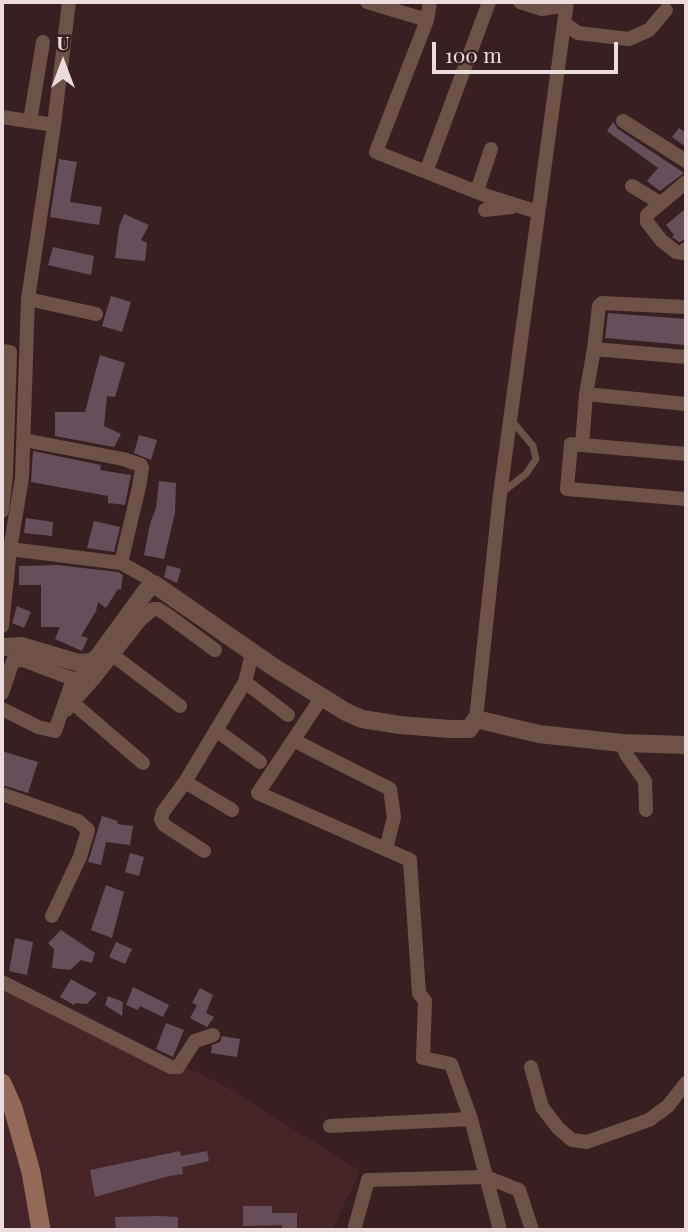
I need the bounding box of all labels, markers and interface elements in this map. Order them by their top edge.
north arrow [28,28,98,98]
scale bar [436,28,622,72]
text: U [56,29,70,55]
text: 100 m [445,40,502,68]

